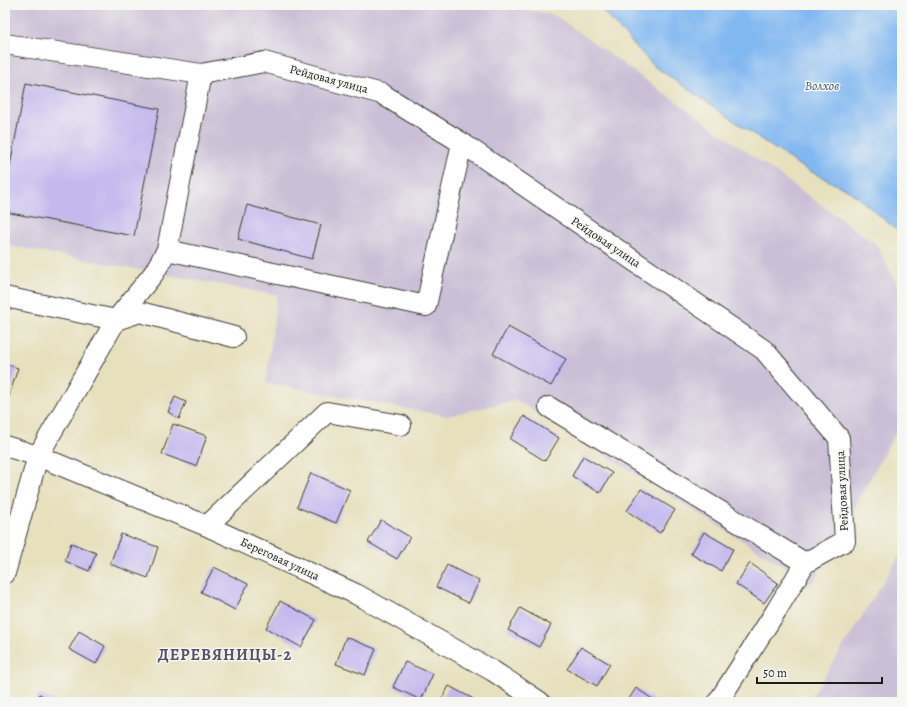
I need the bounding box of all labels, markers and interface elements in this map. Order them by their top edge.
street label: Рейдовая улица [288,61,370,97]
water label: Волхов [805,77,839,94]
street label: Рейдовая улица [568,213,644,271]
street label: Рейдовая улица [832,450,852,532]
street label: Береговая улица [238,534,323,585]
district label: ДЕРЕВЯНИЦЫ-2 [158,644,292,666]
scale bar [757,659,882,685]
text: 50 m [763,665,787,681]

